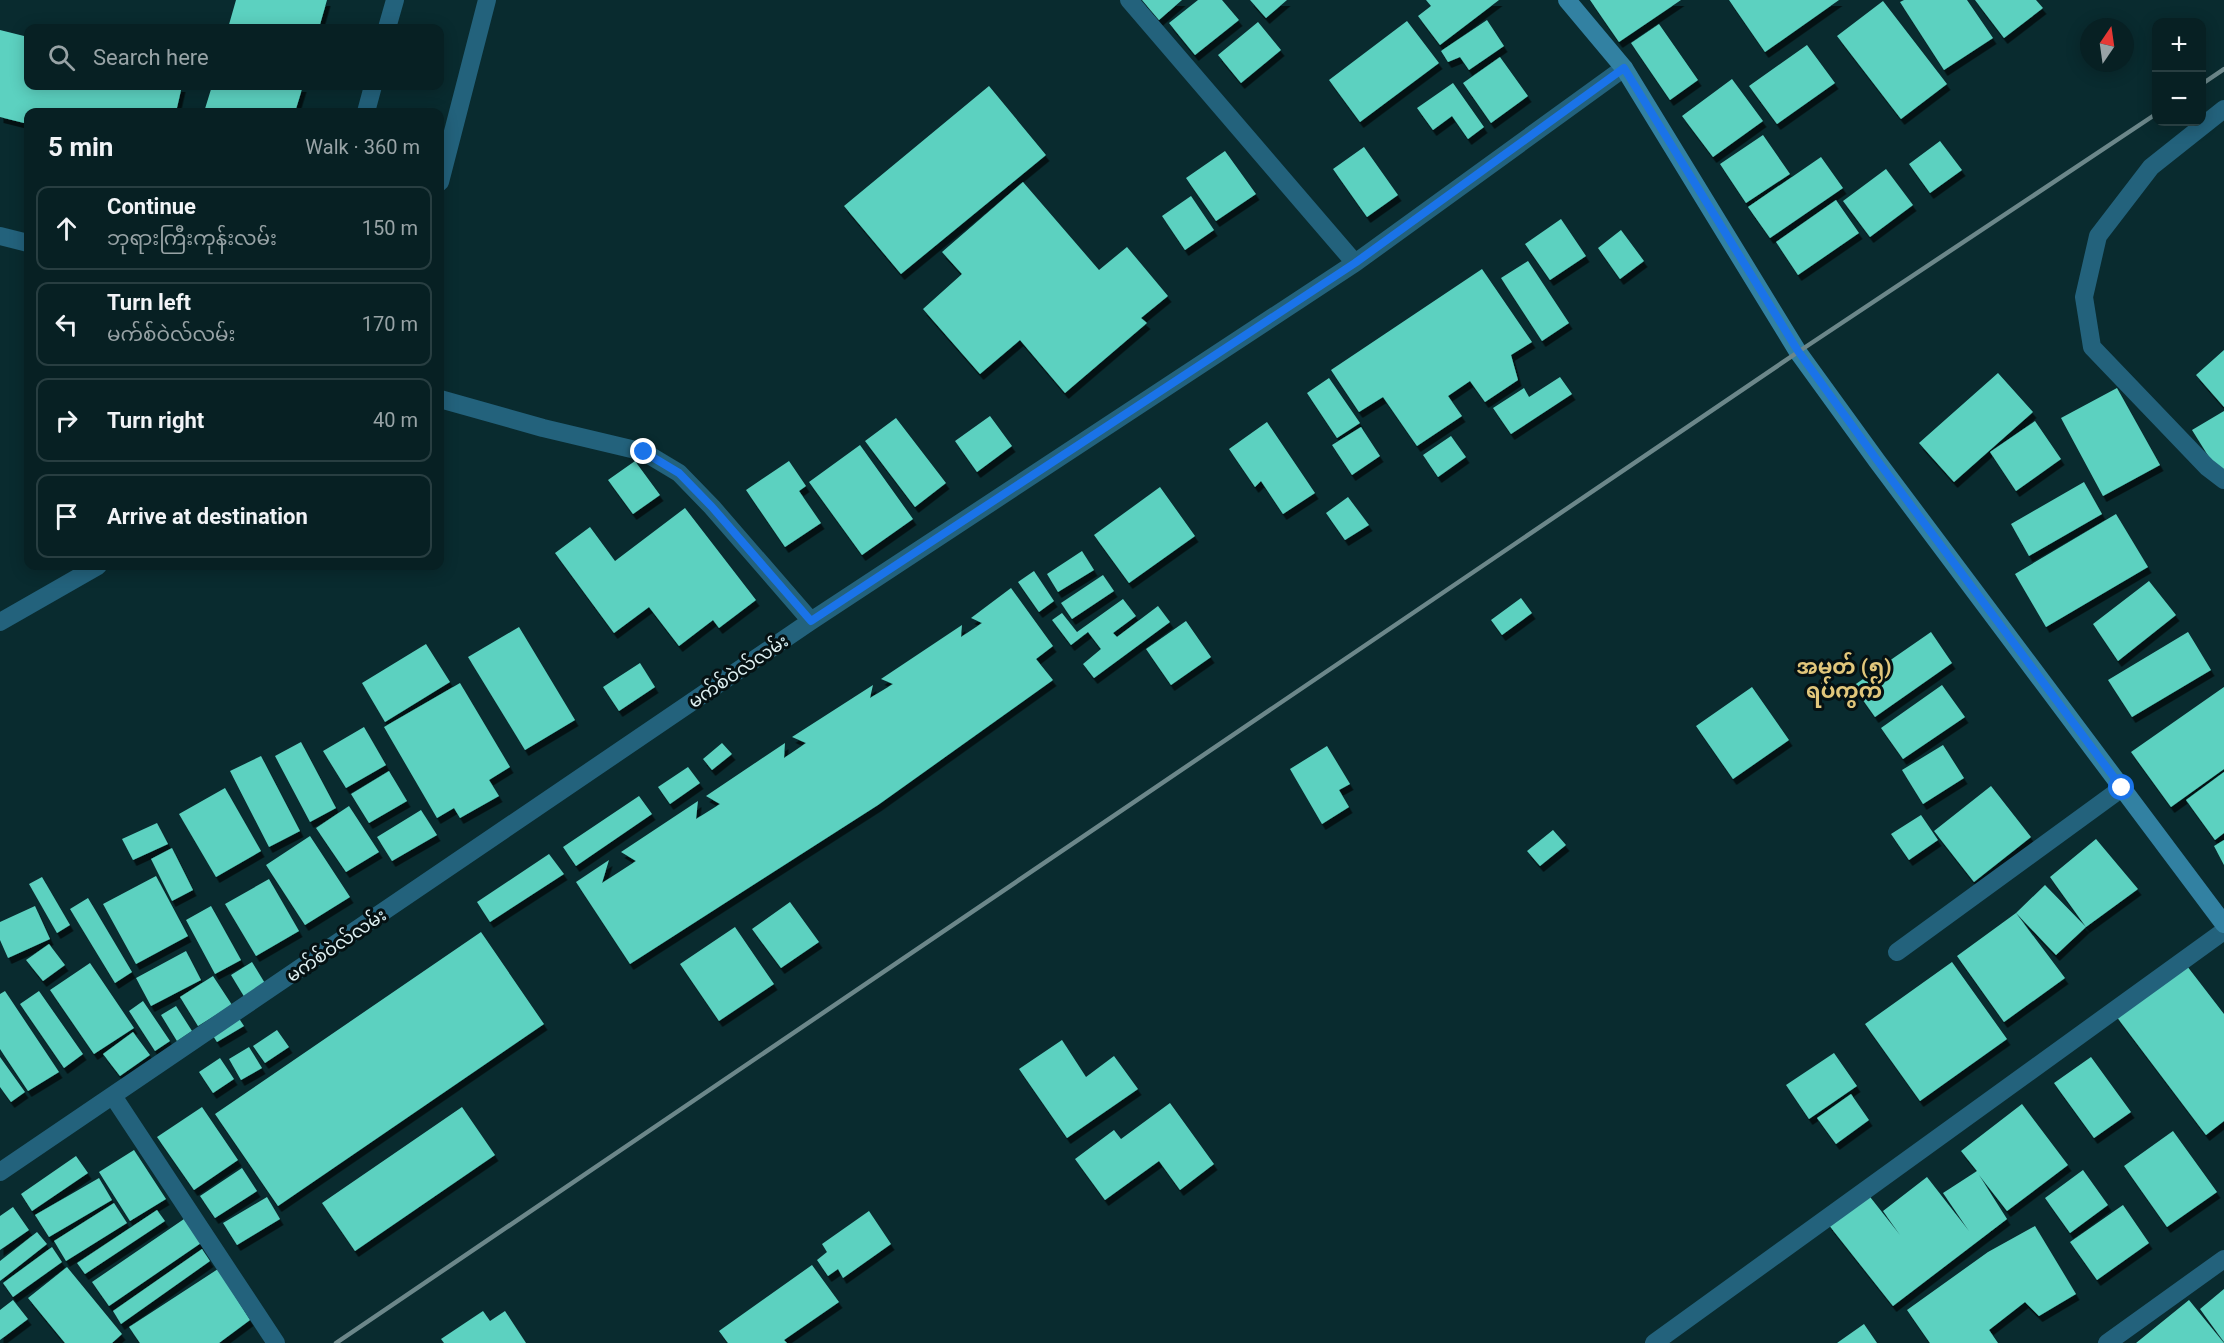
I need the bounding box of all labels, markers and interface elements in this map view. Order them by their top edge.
north arrow [2080,18,2134,72]
map controls [2152,18,2206,126]
button: + [2152,18,2206,72]
search box [24,24,444,90]
icon: search [45,41,78,74]
text: Search here [93,45,209,70]
button: − [2152,72,2206,126]
text: 5 min [48,132,113,162]
text: Walk · 360 m [305,135,420,159]
text: Continue [107,194,196,219]
icon: ahead [50,212,83,245]
text: 150 m [362,216,418,240]
text: ဘုရားကြီးကုန်းလမ်း [107,226,277,250]
text: Turn left [107,290,191,315]
icon: left [50,308,83,341]
text: 170 m [362,312,418,336]
text: မက်စ်ဝဲလ်လမ်း [107,322,235,346]
icon: right [50,404,83,437]
text: Turn right [107,408,204,433]
text: 40 m [373,408,418,432]
route end [630,438,656,464]
icon: arrive [50,500,83,533]
text: Arrive at destination [107,504,308,529]
street label: မက်စ်ဝဲလ်လမ်း [683,628,792,712]
district label: အမှတ် (၅) ရပ်ကွက် [1796,651,1892,708]
route start [2108,774,2134,800]
street label: မက်စ်ဝဲလ်လမ်း [281,902,390,986]

